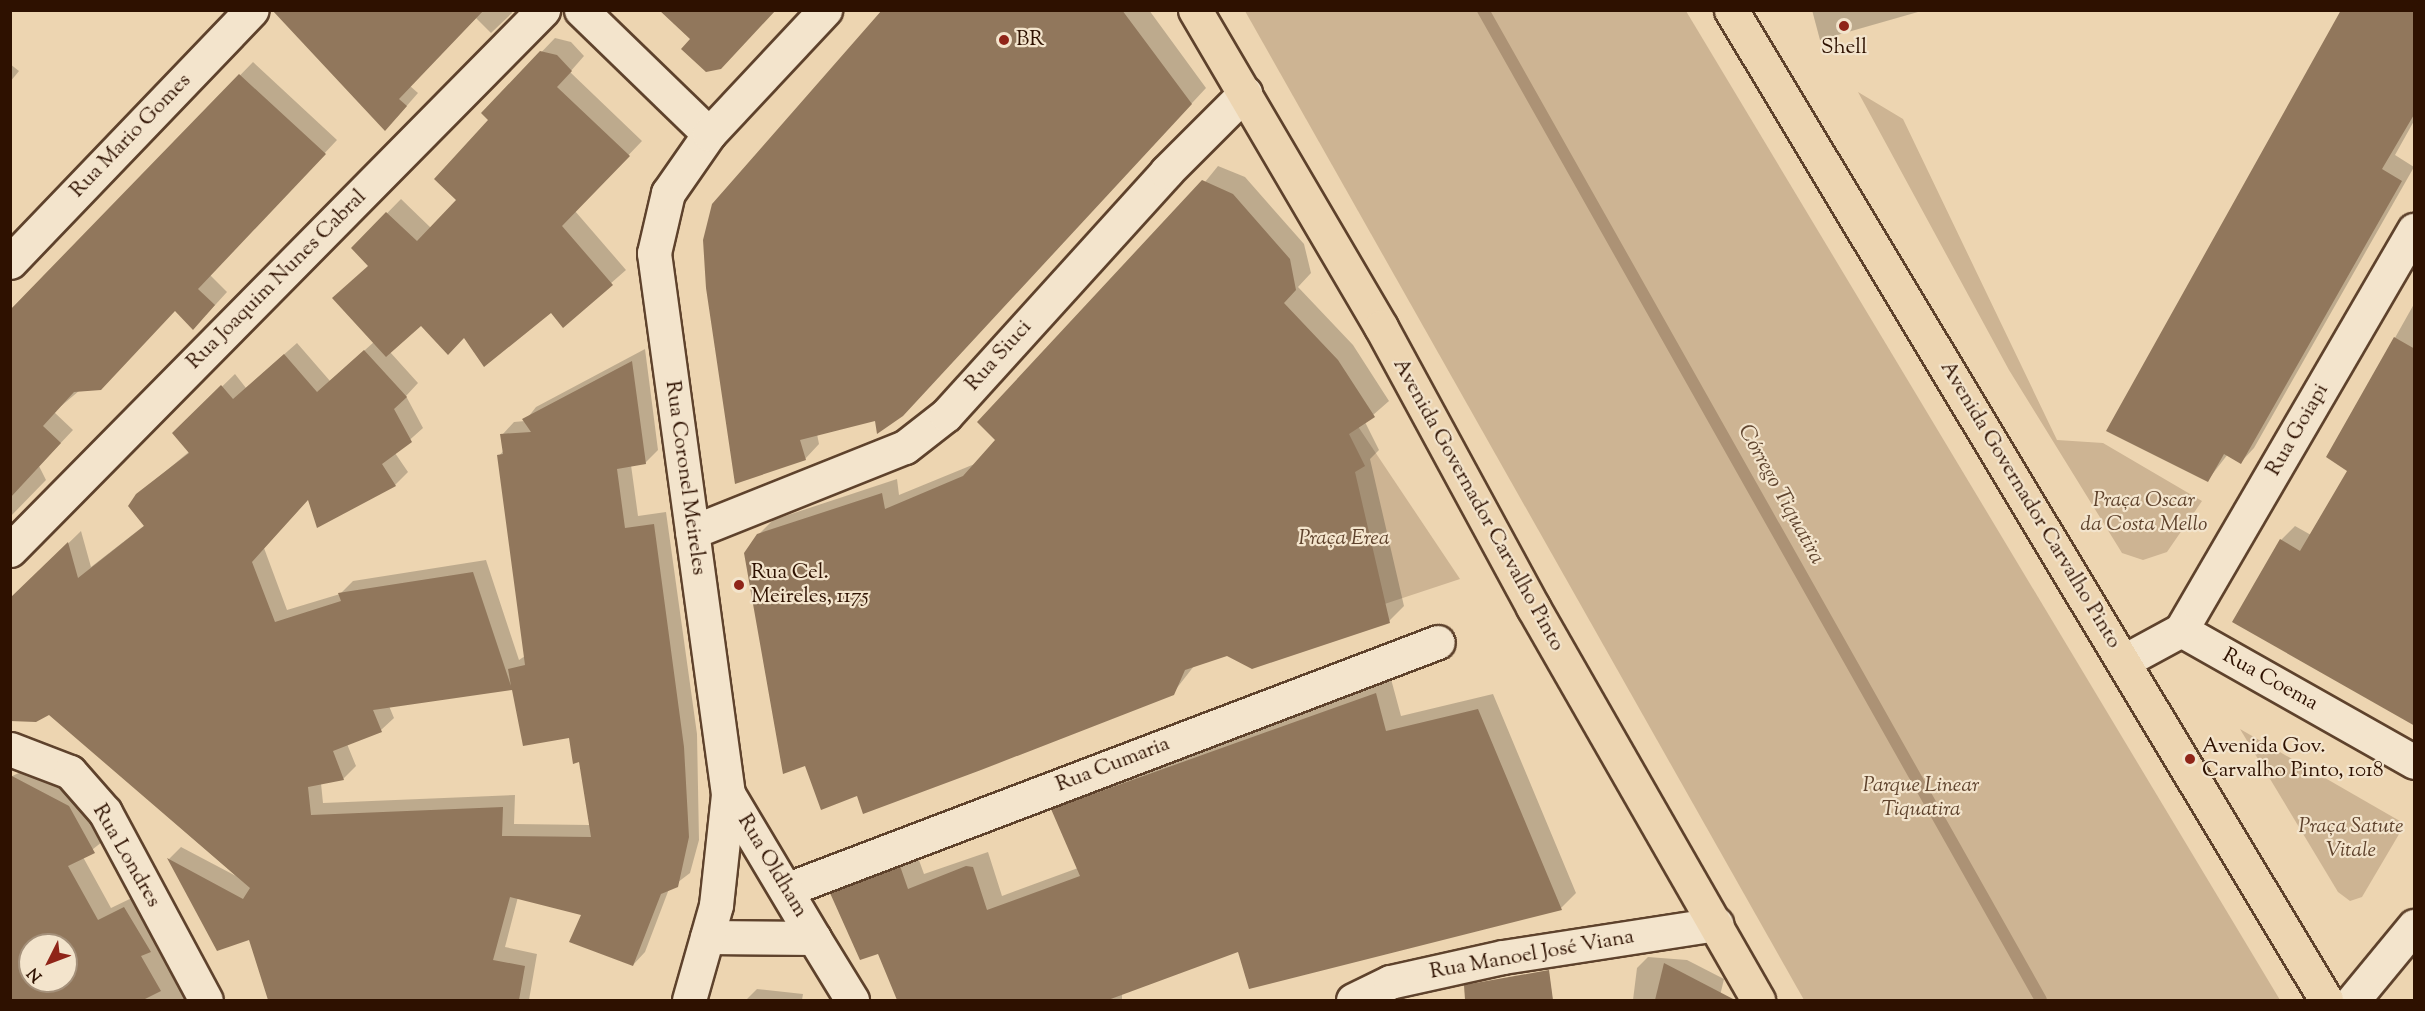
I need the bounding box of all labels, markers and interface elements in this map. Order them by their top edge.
marker: Shell [1837,19,1851,33]
place label: BR [1016,27,1044,53]
marker: BR [997,33,1011,47]
place label: Shell [1821,35,1867,61]
street label: Rua Mario Gomes [65,69,197,203]
street label: Rua Joaquim Nunes Cabral [182,185,372,375]
street label: Rua Siuci [961,315,1037,397]
street label: Avenida Governador Carvalho Pinto [1387,354,1569,656]
street label: Avenida Governador Carvalho Pinto [1934,357,2126,653]
street label: Rua Coronel Meireles [659,379,711,577]
street label: Rua Goiapi [2261,379,2335,481]
water label: Córrego Tiquatira [1731,421,1829,569]
park label: Praça Oscar da Costa Mello [2081,488,2207,538]
park label: Praça Erea [1298,526,1390,552]
place label: Rua Cel. Meireles, 1175 [751,560,869,610]
marker: Rua Cel. Meireles, 1175 [732,578,746,592]
street label: Rua Coema [2218,643,2322,717]
street label: Rua Cumaria [1053,732,1173,798]
place label: Avenida Gov. Carvalho Pinto, 1018 [2202,734,2384,784]
marker: Avenida Gov. Carvalho Pinto, 1018 [2183,752,2197,766]
park label: Parque Linear Tiquatira [1863,773,1979,823]
street label: Rua Londres [86,800,166,912]
street label: Rua Oldham [731,810,813,922]
park label: Praça Satute Vitale [2299,814,2403,864]
street label: Rua Manoel José Viana [1428,925,1636,985]
north arrow [18,933,78,993]
text: N [23,962,49,986]

